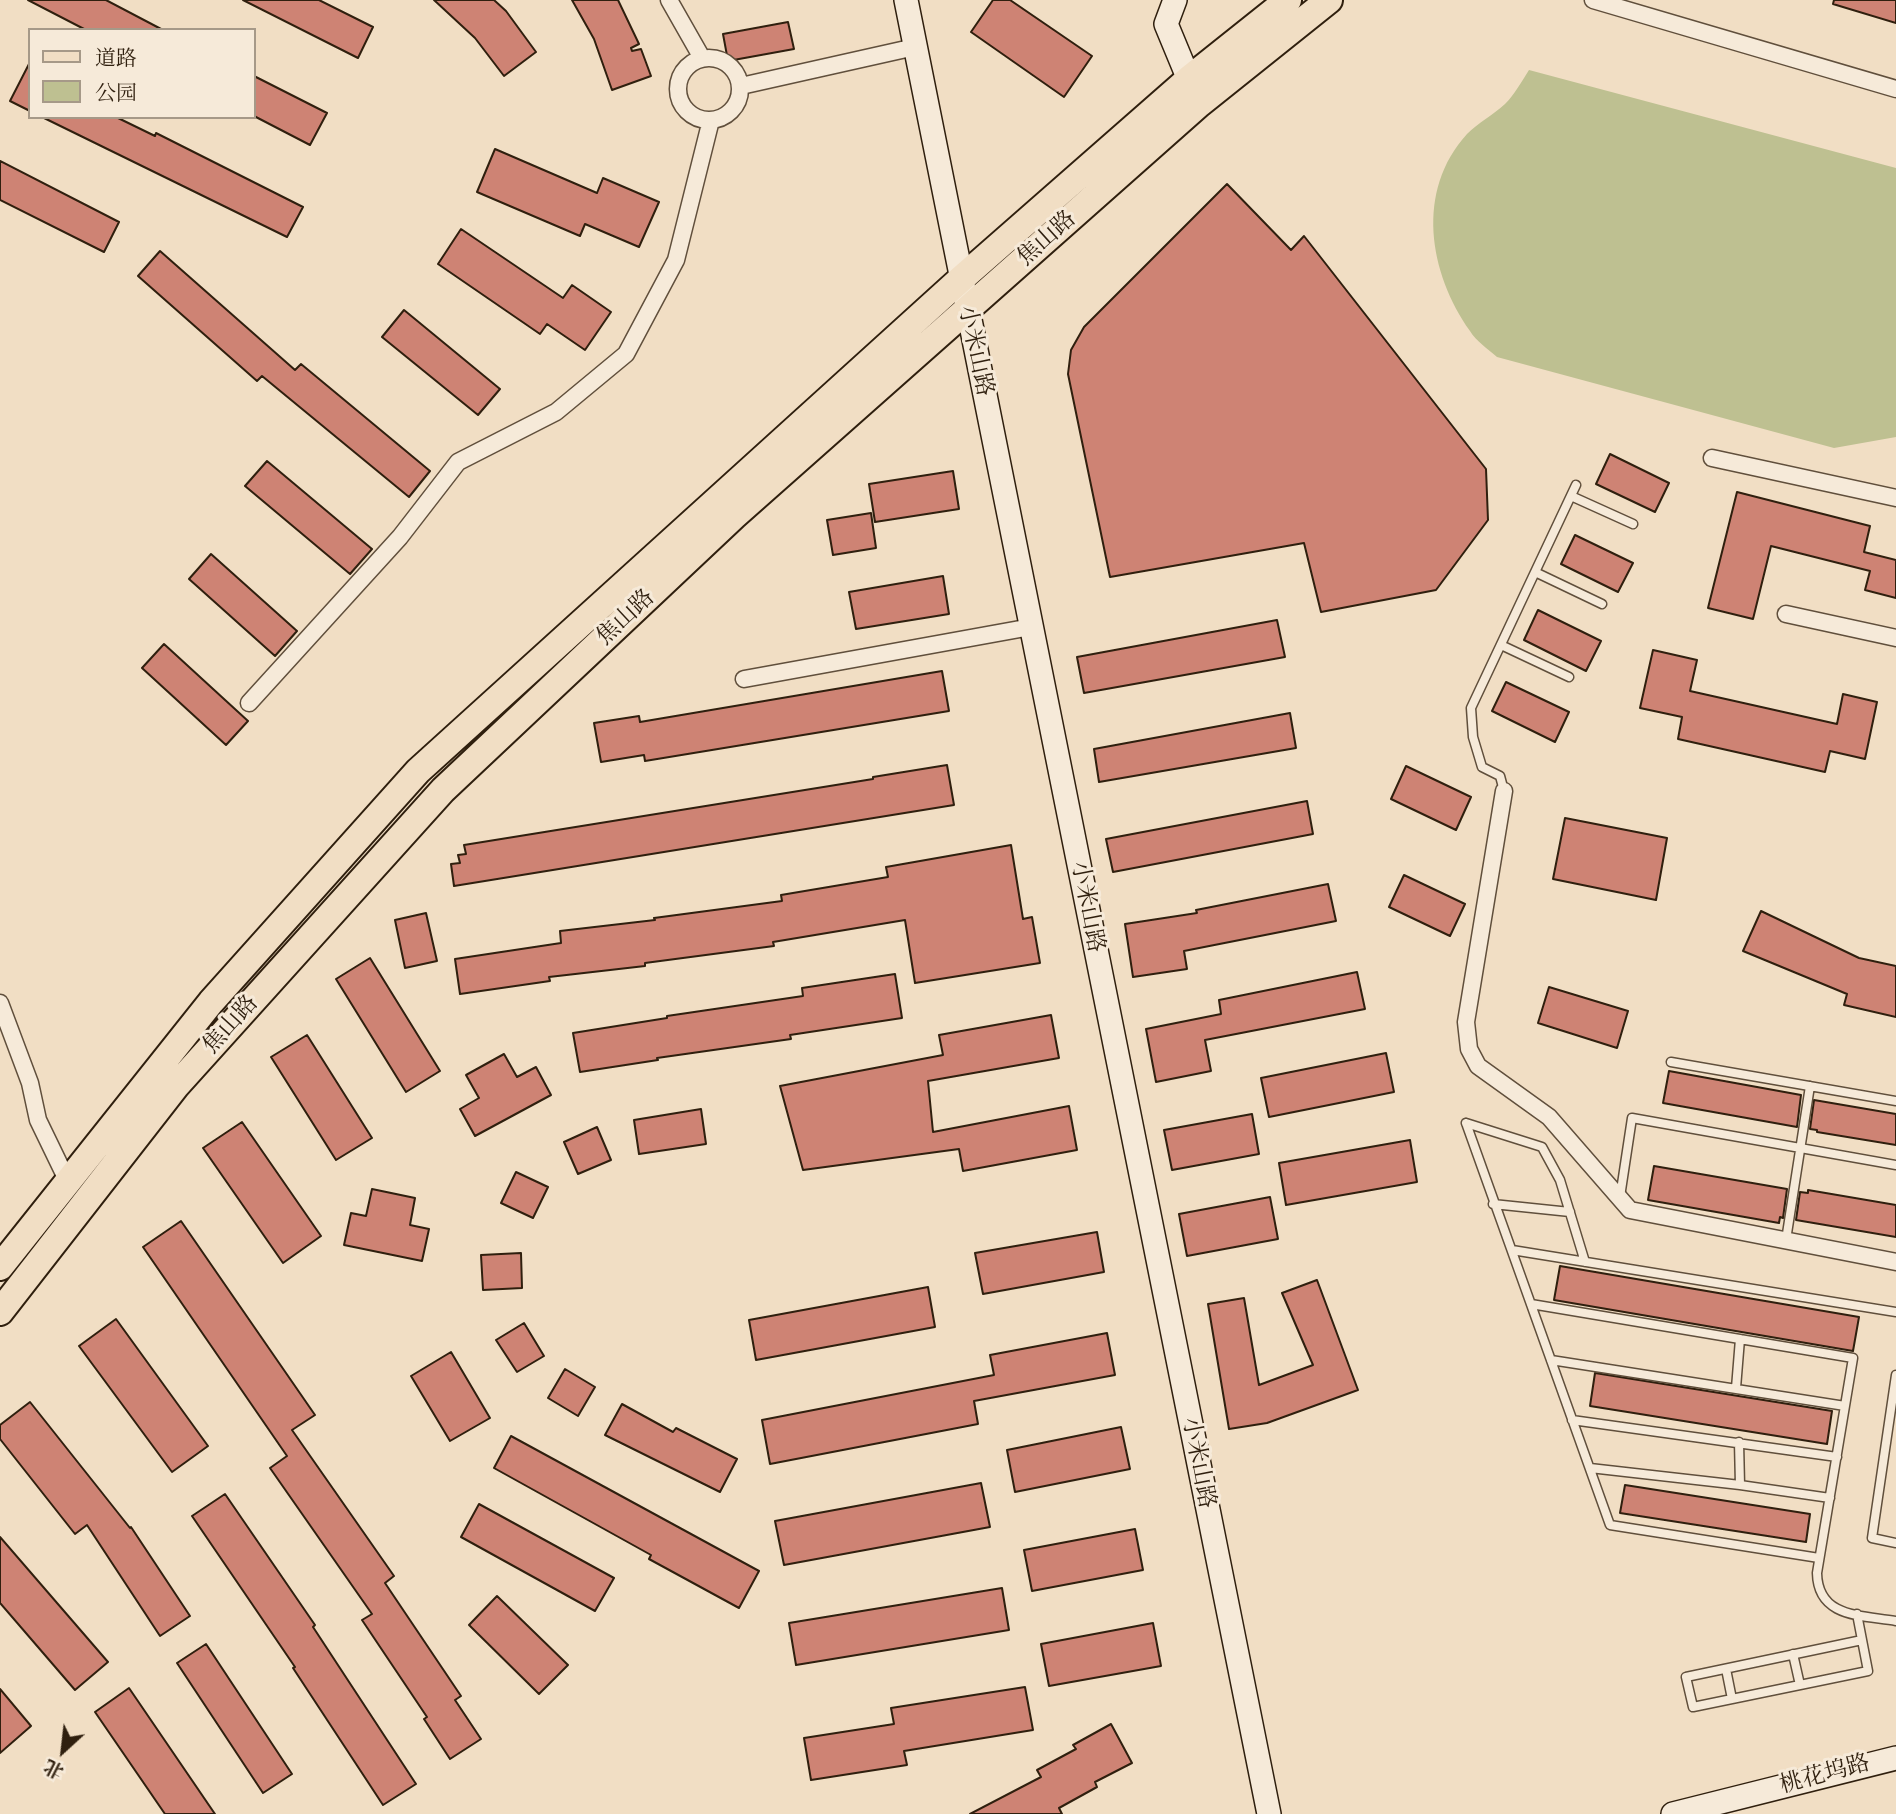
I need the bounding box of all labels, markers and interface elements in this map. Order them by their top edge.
legend [28,28,256,119]
text: 道路 [95,42,137,73]
text: 公园 [95,77,137,108]
street label: 焦山路 [1012,206,1082,272]
street label: 小米山路 [952,303,998,399]
street label: 焦山路 [591,584,661,652]
street label: 小米山路 [1065,859,1109,955]
street label: 焦山路 [198,990,264,1060]
street label: 小米山路 [1176,1415,1220,1511]
north arrow [28,1716,98,1786]
street label: 桃花坞路 [1777,1750,1873,1800]
text: 北 [39,1753,68,1787]

